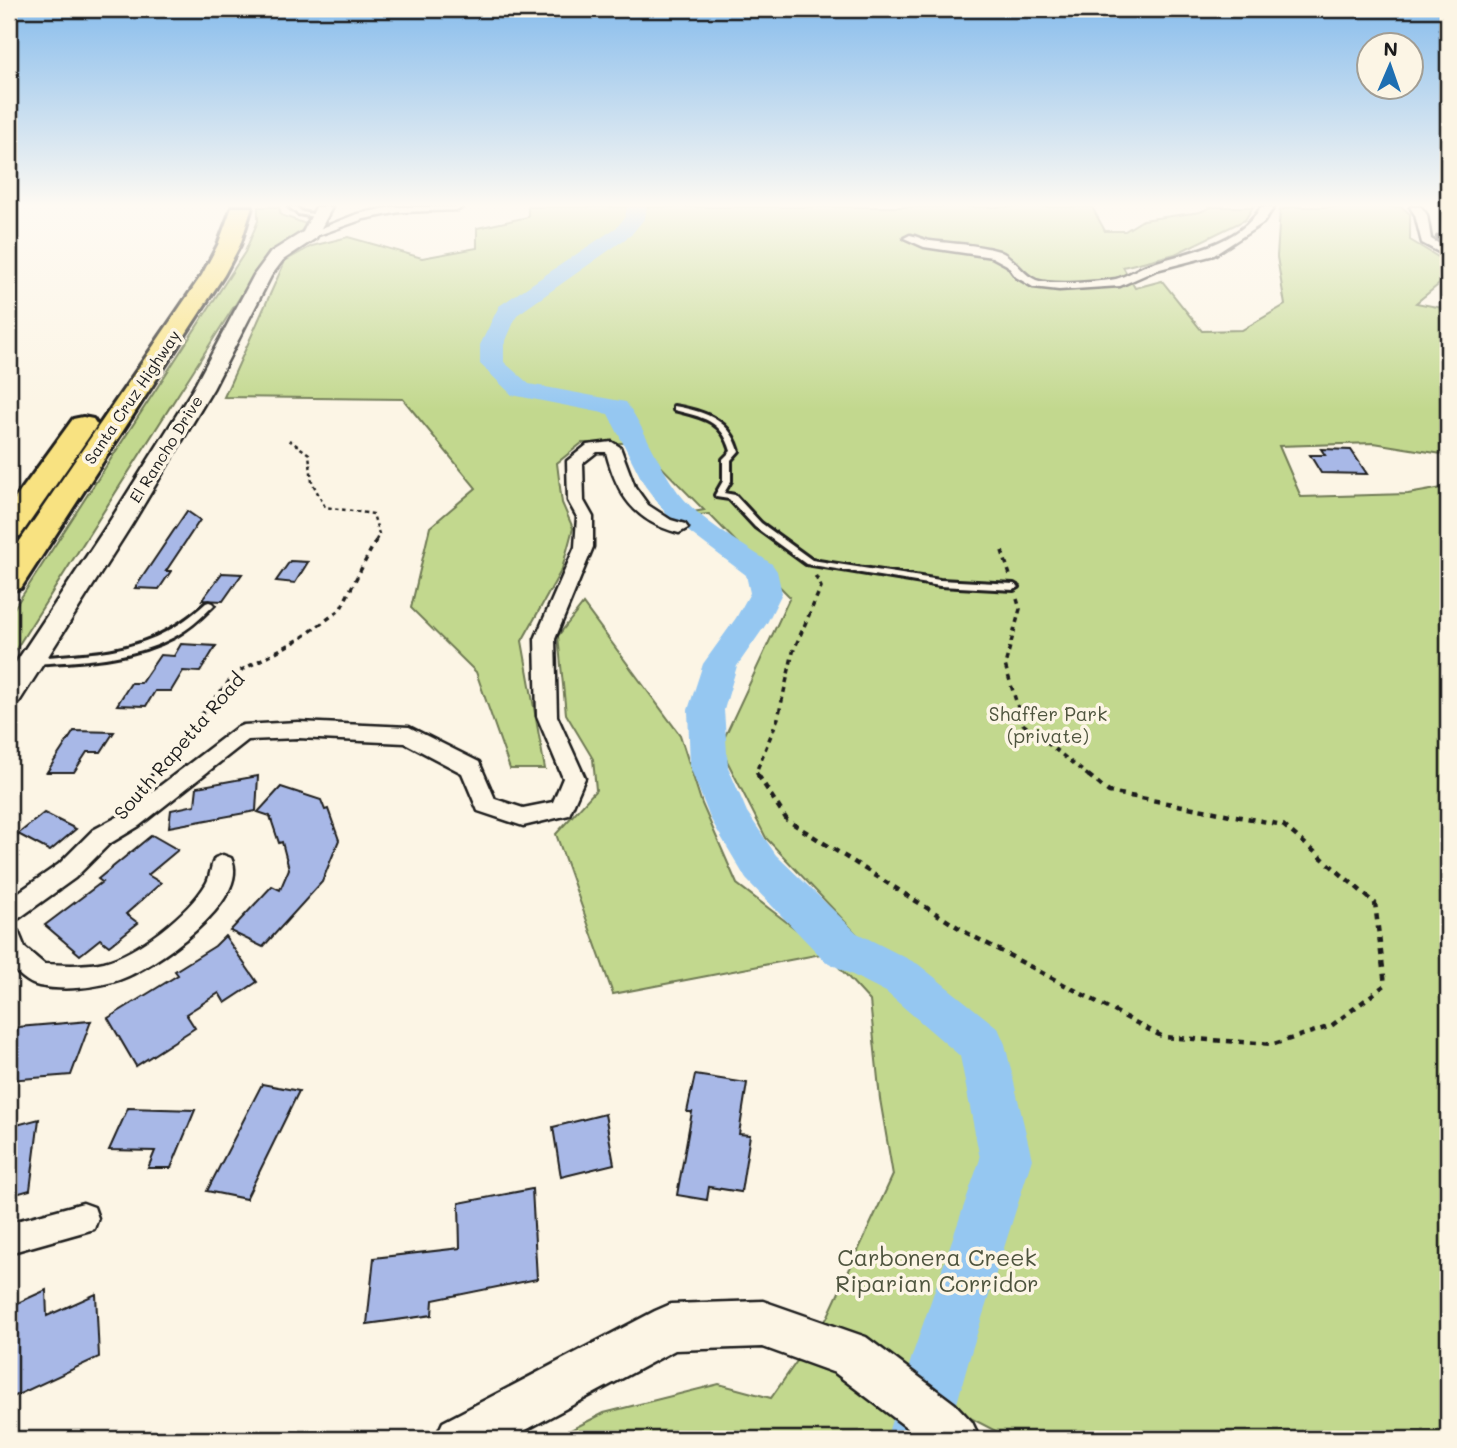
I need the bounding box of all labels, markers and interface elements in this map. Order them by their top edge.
north arrow [1356,32,1426,102]
text: N [1383,36,1398,61]
street label: Santa Cruz Highway [79,326,184,468]
street label: El Rancho Drive [124,391,207,506]
street label: South Rapetta Road [108,667,249,824]
park label: Shaffer Park (private) [989,701,1107,748]
park label: Carbonera Creek Riparian Corridor [835,1242,1039,1298]

